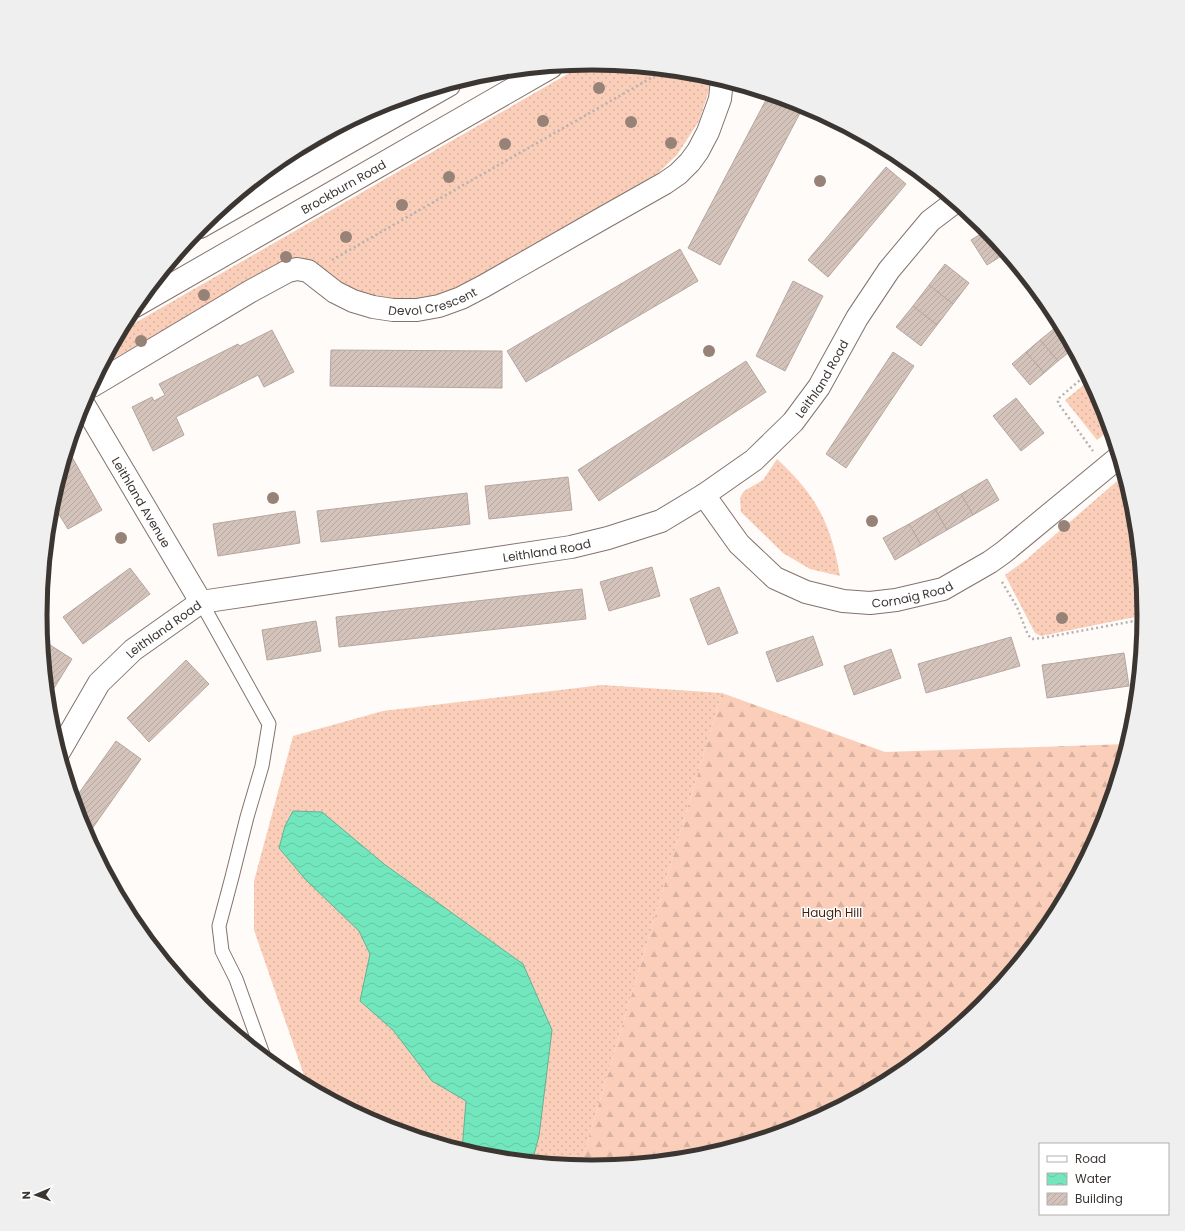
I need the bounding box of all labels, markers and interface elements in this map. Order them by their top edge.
street label: Brockburn Road [297,155,389,218]
street label: Devol Crescent [387,283,480,319]
street label: Leithland Road [791,336,852,421]
street label: Leithland Avenue [108,453,175,550]
street label: Leithland Road [502,534,593,566]
street label: Cornaig Road [871,577,956,611]
street label: Leithland Road [122,596,204,661]
park label: Haugh Hill [802,904,862,921]
legend [1039,1143,1169,1215]
text: Road [1075,1150,1106,1167]
text: Water [1075,1170,1112,1187]
north arrow [16,1175,56,1215]
text: Building [1075,1190,1123,1207]
text: N [18,1191,34,1200]

